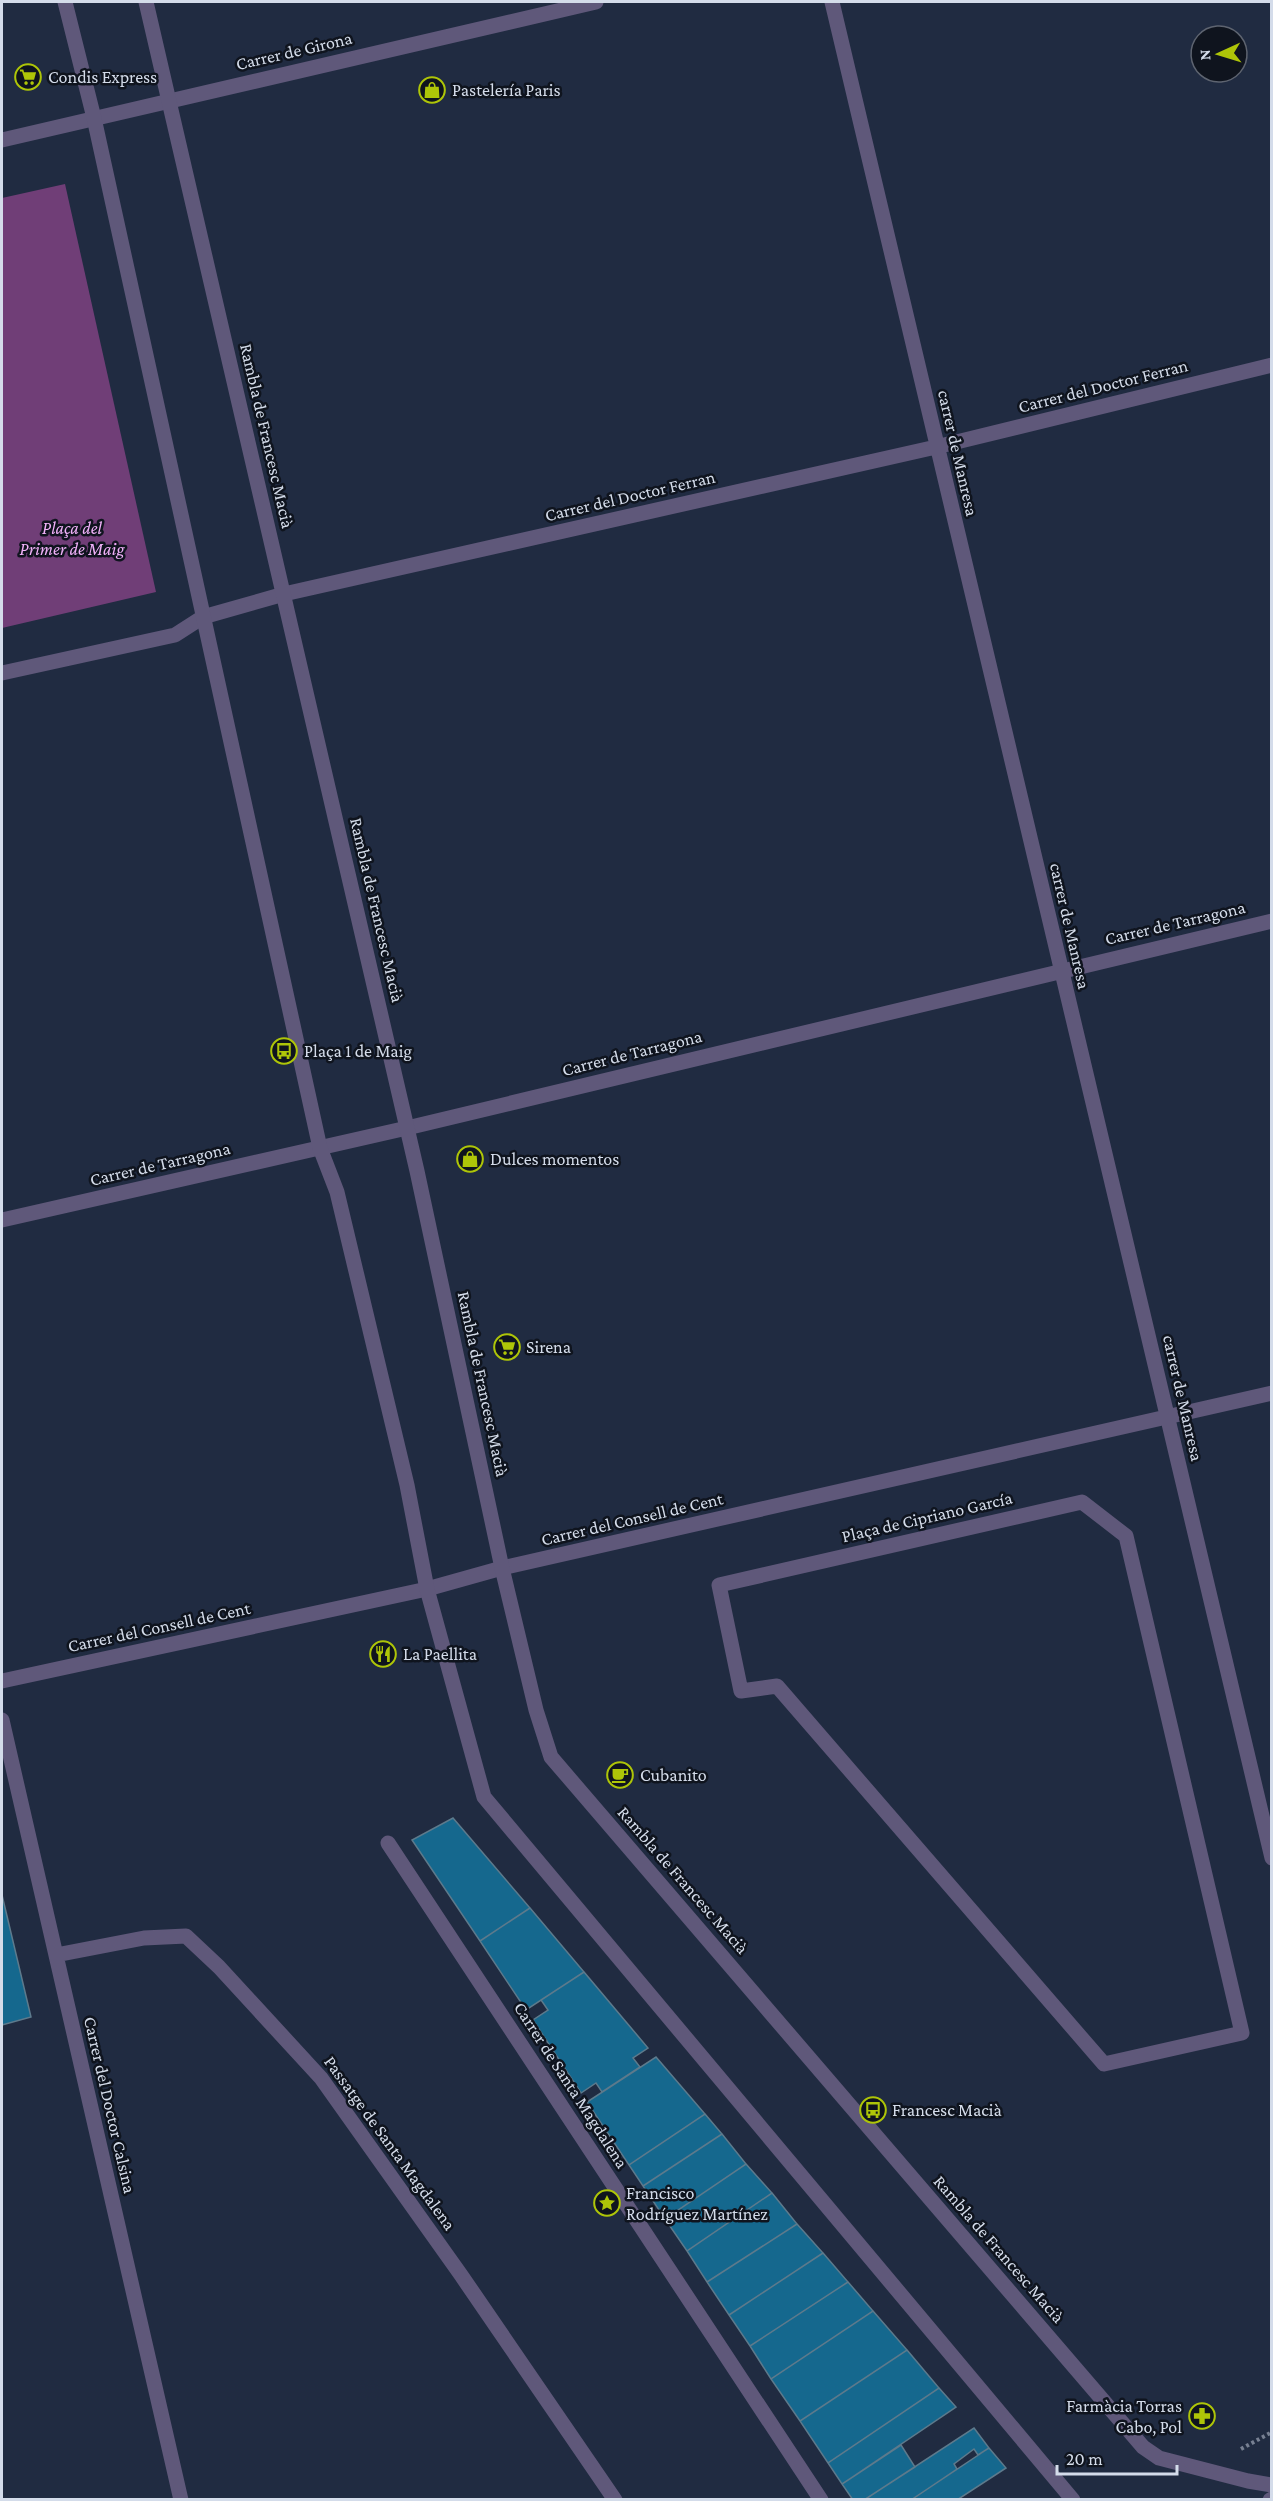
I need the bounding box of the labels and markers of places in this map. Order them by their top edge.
supermarket icon: Condis Express [13,62,43,92]
place label: Condis Express [48,67,157,87]
shop icon: Pastelería Paris [417,75,447,105]
place label: Pastelería Paris [452,80,561,100]
bus stop icon: Plaça 1 de Maig [269,1036,299,1066]
place label: Plaça 1 de Maig [304,1041,412,1061]
shop icon: Dulces momentos [455,1144,485,1174]
place label: Dulces momentos [490,1149,619,1169]
supermarket icon: Sirena [492,1332,522,1362]
place label: Sirena [526,1337,571,1357]
restaurant icon: La Paellita [368,1639,398,1669]
place label: La Paellita [403,1644,477,1664]
cafe icon: Cubanito [605,1760,635,1790]
place label: Cubanito [640,1765,707,1785]
bus stop icon: Francesc Macià [858,2095,888,2125]
place label: Francesc Macià [892,2100,1002,2120]
place label: Francisco Rodríguez Martínez [626,2183,768,2224]
place icon: Francisco Rodríguez Martínez [592,2188,622,2218]
place label: Farmàcia Torras Cabo, Pol [1066,2396,1182,2437]
pharmacy icon: Farmàcia Torras Cabo, Pol [1187,2401,1217,2431]

